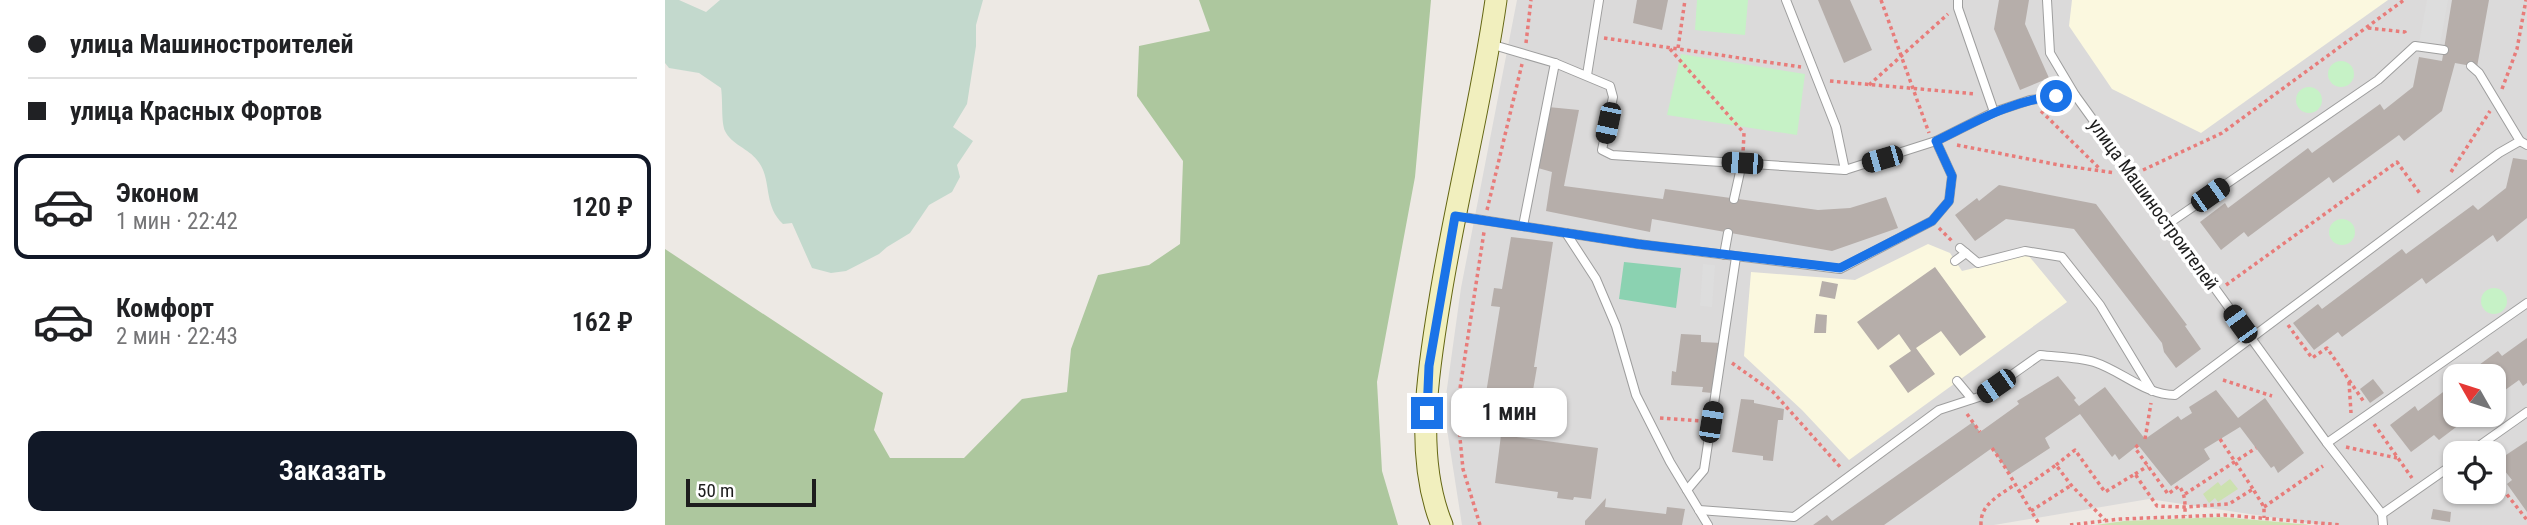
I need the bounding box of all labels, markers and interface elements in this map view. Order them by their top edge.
text: улица Машиностроителей [70,29,354,59]
route start [2040,80,2072,112]
text: улица Красных Фортов [70,96,322,126]
car [1594,100,1623,146]
street label: улица Машиностроителей [2084,114,2223,294]
car [1859,143,1906,175]
car [1721,151,1764,175]
car [2187,174,2234,216]
icon: car [32,175,95,238]
text: Эконом [116,178,199,208]
text: 120 ₽ [572,192,633,222]
text: 1 мин · 22:42 [116,208,238,235]
icon: car [32,290,95,353]
text: Комфорт [116,293,214,323]
car [2220,301,2261,347]
text: 162 ₽ [572,307,633,337]
text: 2 мин · 22:43 [116,323,238,350]
north arrow [2443,364,2506,427]
map controls [2443,364,2506,504]
car [1973,365,2020,407]
callout: 1 мин [1451,388,1567,438]
route end [1411,397,1443,429]
text: 1 мин [1481,399,1537,426]
car [1698,400,1725,444]
button: Заказать [28,431,637,511]
button: locate [2443,441,2506,504]
scale bar [686,476,815,508]
text: 50 m [697,479,734,502]

